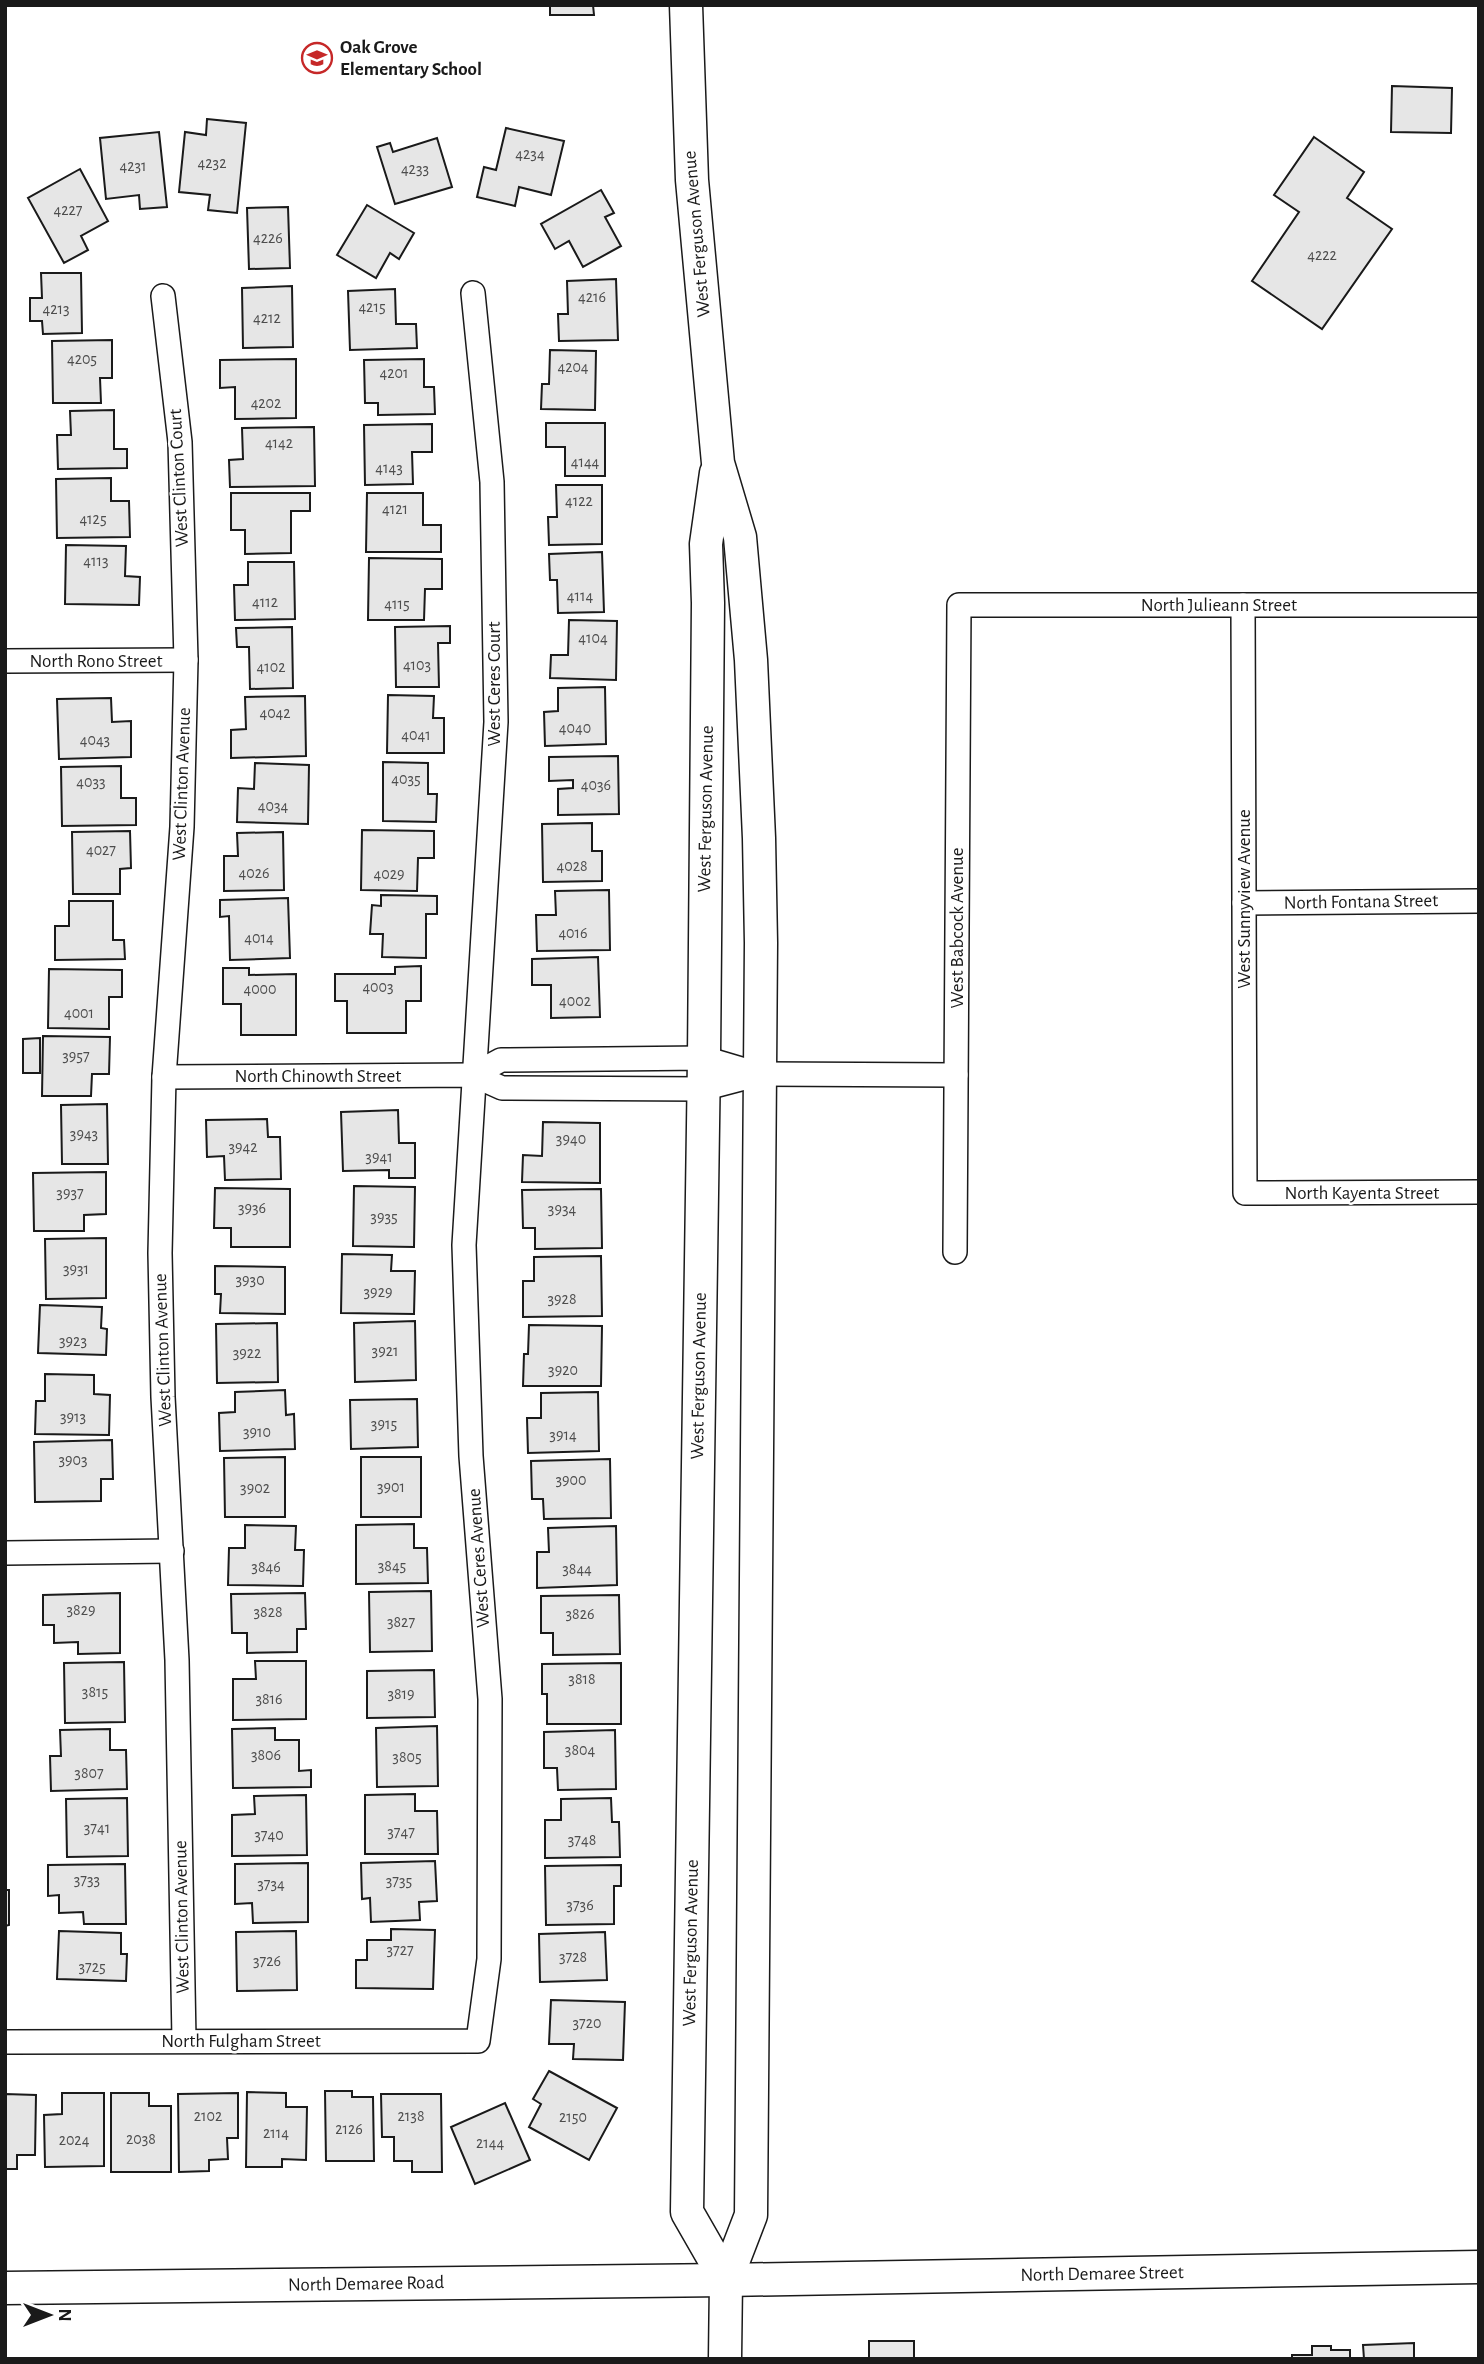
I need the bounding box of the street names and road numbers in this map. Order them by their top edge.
street label: West Ferguson Avenue [680,150,714,318]
street label: West Clinton Court [166,408,192,548]
street label: North Julieann Street [1141,596,1297,615]
street label: West Ceres Court [485,622,504,746]
street label: North Rono Street [30,652,162,671]
street label: West Clinton Avenue [170,707,194,861]
street label: West Ferguson Avenue [695,725,717,893]
street label: West Sunnyview Avenue [1235,809,1254,989]
street label: West Babcock Avenue [948,847,967,1009]
street label: North Fontana Street [1284,891,1438,913]
street label: North Chinowth Street [235,1067,401,1086]
street label: North Kayenta Street [1285,1184,1439,1203]
street label: West Clinton Avenue [151,1273,175,1427]
street label: West Ferguson Avenue [688,1292,710,1460]
street label: West Ceres Avenue [465,1488,493,1628]
street label: West Clinton Avenue [171,1840,193,1994]
street label: West Ferguson Avenue [680,1859,702,2027]
street label: North Fulgham Street [161,2032,321,2051]
street label: North Demaree Street [1020,2263,1184,2285]
street label: North Demaree Road [288,2273,444,2295]

